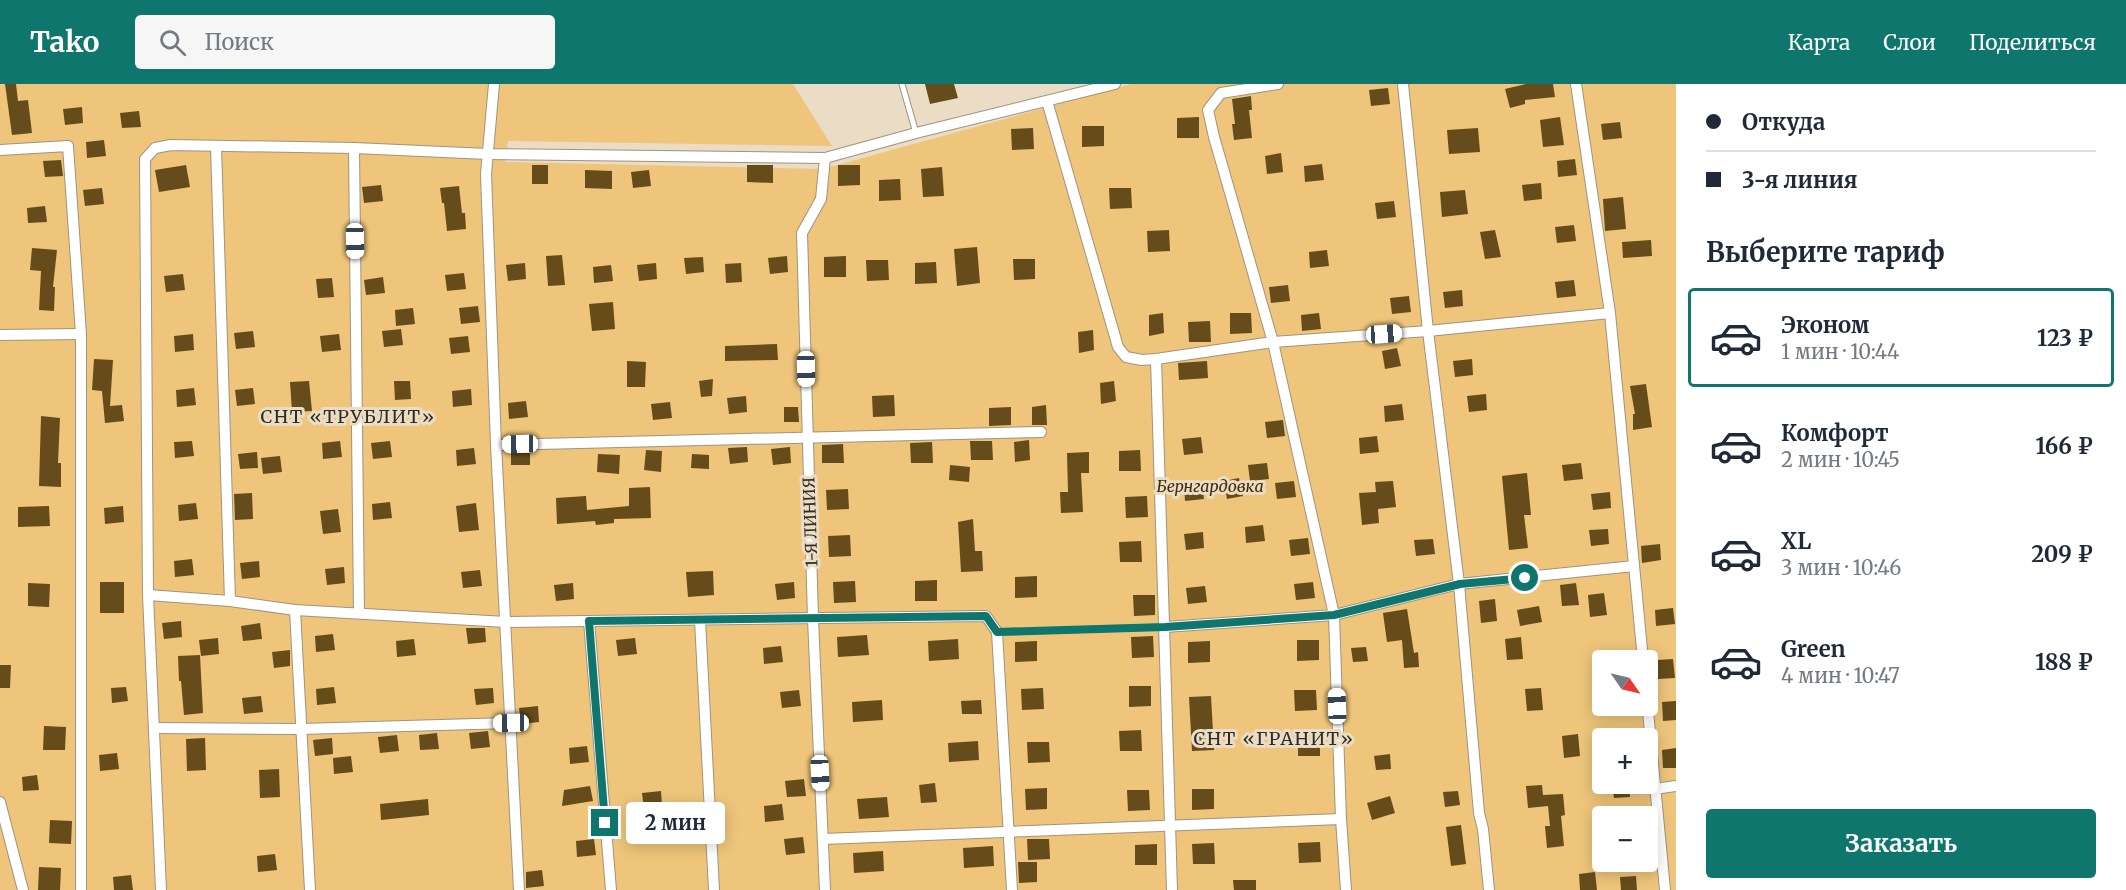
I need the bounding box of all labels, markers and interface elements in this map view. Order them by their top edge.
search box [135,15,555,69]
text: Tako [30,24,99,60]
icon: search [156,26,189,59]
text: Поиск [204,28,274,56]
text: Карта [1788,29,1850,56]
text: Слои [1883,29,1936,56]
text: Поделиться [1969,29,2096,56]
text: Откуда [1742,108,1825,136]
text: 3-я линия [1742,166,1858,194]
car [346,223,364,259]
text: Выберите тариф [1706,235,1945,269]
icon: car [1709,311,1763,365]
text: Эконом [1781,311,1869,339]
car [1365,324,1403,344]
text: 123 ₽ [2037,324,2093,352]
text: 1 мин · 10:44 [1781,339,1899,364]
car [797,351,815,387]
district label: СНТ «ТРУБЛИТ» [261,405,435,428]
icon: car [1709,419,1763,473]
text: Комфорт [1781,419,1889,447]
text: 166 ₽ [2036,432,2093,460]
car [502,435,538,453]
text: 2 мин · 10:45 [1781,447,1900,472]
park label: Бернгардовка [1156,476,1264,496]
street label: 1-Я ЛИНИЯ [798,477,822,567]
icon: car [1709,527,1763,581]
text: XL [1781,527,1811,555]
text: 209 ₽ [2031,540,2093,568]
text: 3 мин · 10:46 [1781,555,1901,580]
route start [1511,564,1538,591]
icon: car [1709,635,1763,689]
text: Green [1781,635,1845,663]
text: 188 ₽ [2035,648,2093,676]
north arrow [1592,650,1658,716]
map controls [1592,650,1658,872]
text: 4 мин · 10:47 [1781,663,1900,688]
car [1327,688,1347,724]
car [493,714,529,732]
district label: СНТ «ГРАНИТ» [1194,727,1354,750]
button: + [1592,728,1658,794]
car [810,755,830,791]
callout: 2 мин [626,802,725,844]
button: − [1592,806,1658,872]
route end [591,809,618,836]
button: Заказать [1706,809,2096,878]
text: 2 мин [645,810,706,835]

